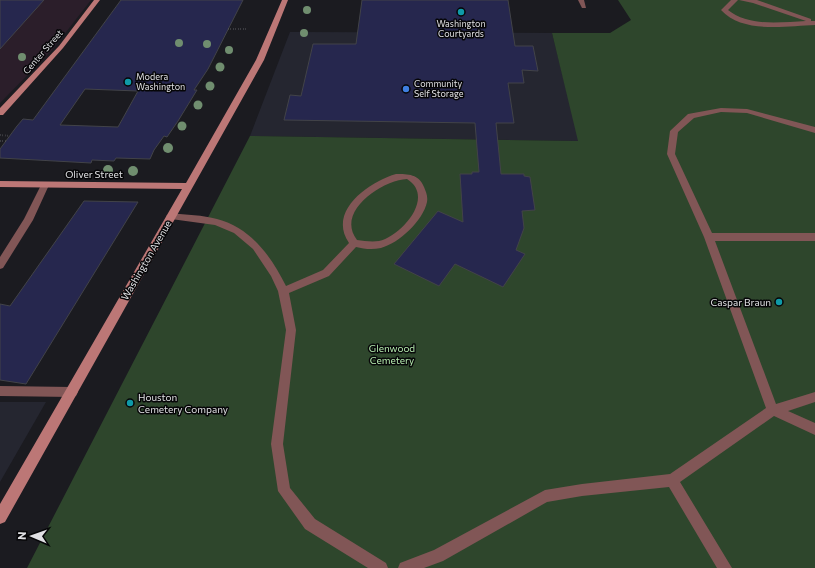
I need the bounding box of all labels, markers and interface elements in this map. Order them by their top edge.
marker: Washington Courtyards [456,7,466,17]
place label: Washington Courtyards [436,18,486,39]
street label: Center Street [20,27,65,76]
place label: Modera Washington [136,71,185,92]
marker: Modera Washington [123,77,133,87]
place label: Community Self Storage [414,78,464,99]
marker: Community Self Storage [401,84,411,94]
street label: Oliver Street [65,168,123,180]
street label: Washington Avenue [118,218,174,302]
place label: Caspar Braun [710,296,771,308]
marker: Caspar Braun [774,297,784,307]
park label: Glenwood Cemetery [369,342,415,366]
place label: Houston Cemetery Company [138,391,228,415]
marker: Houston Cemetery Company [125,398,135,408]
north arrow [12,516,52,556]
text: N [15,531,28,540]

